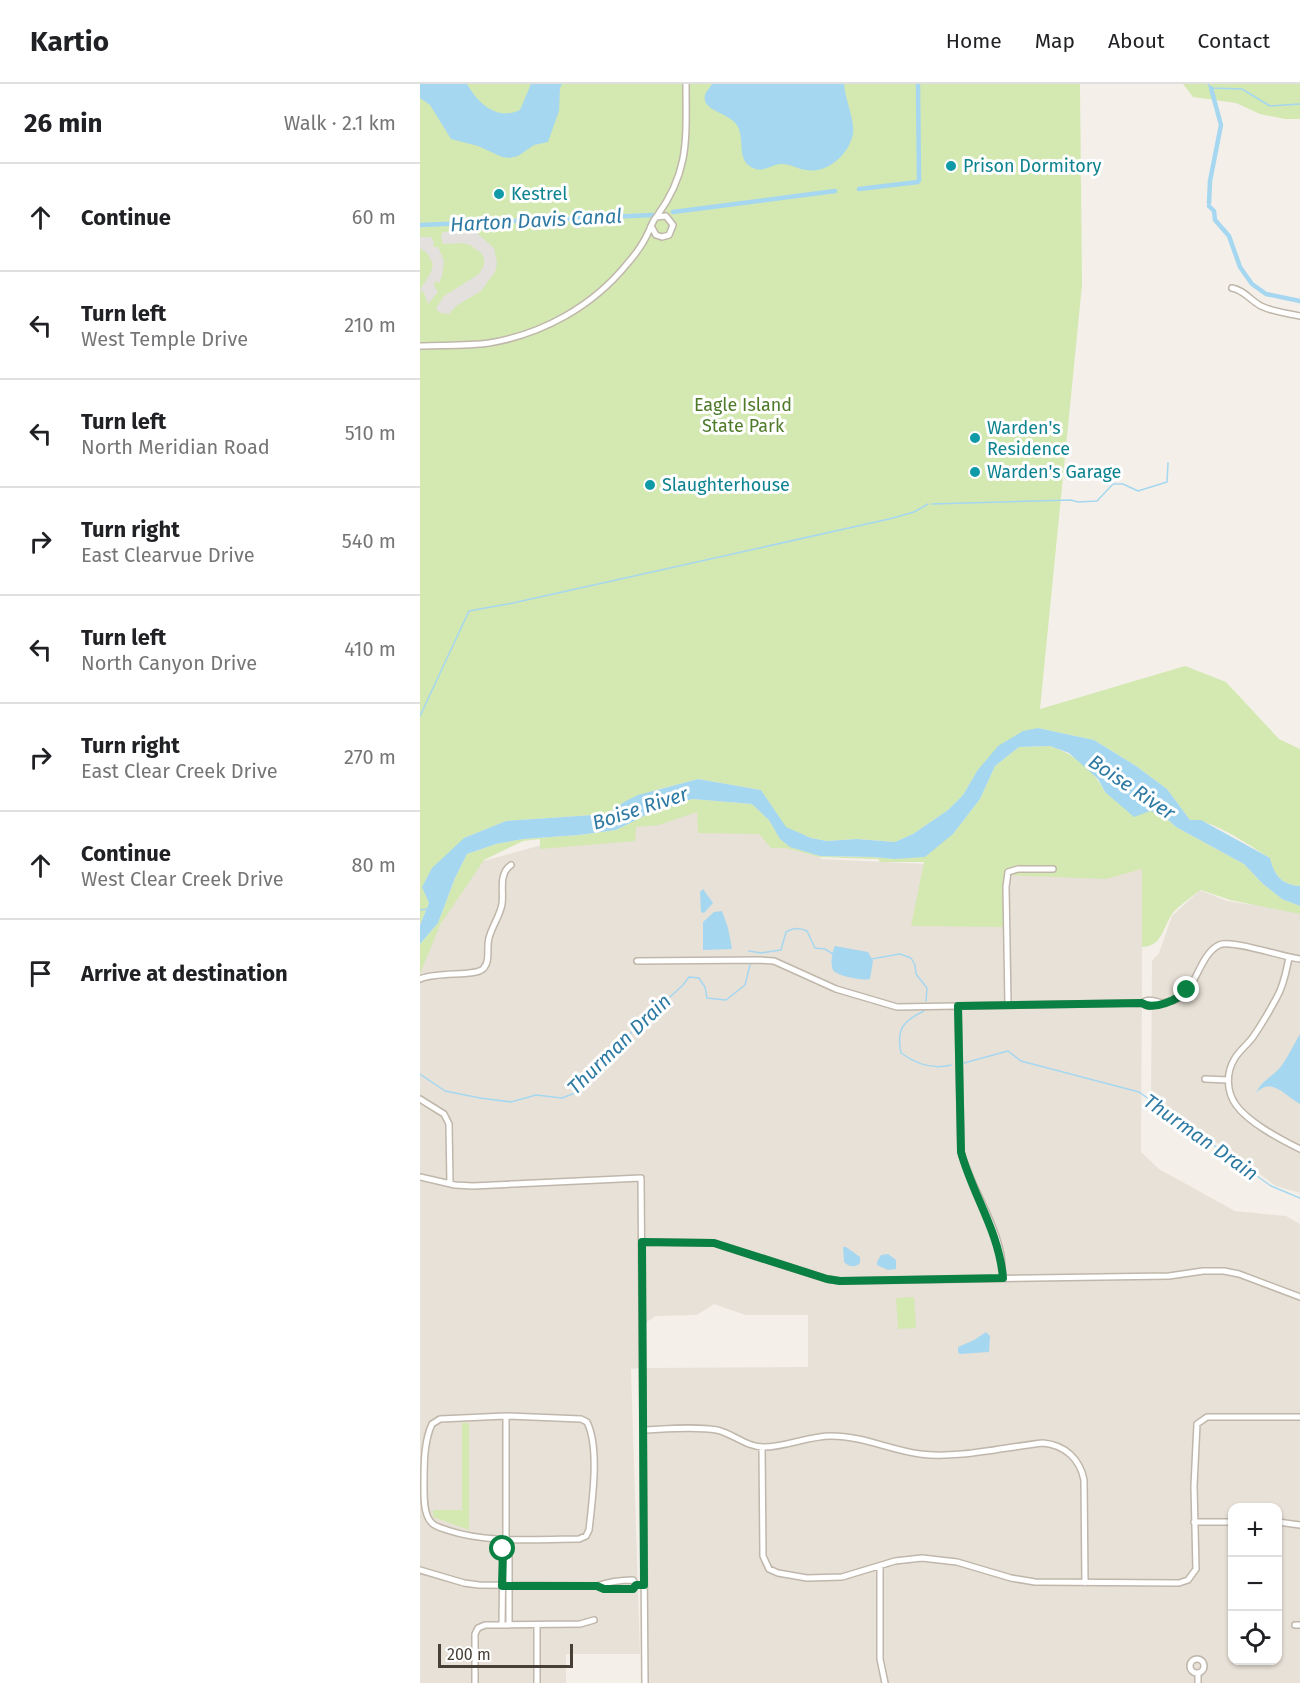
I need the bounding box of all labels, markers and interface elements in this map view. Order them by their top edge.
text: Kartio [30,25,109,58]
text: Home [946,28,1002,54]
text: Map [1035,28,1075,54]
text: About [1108,28,1165,54]
text: Contact [1198,28,1270,54]
text: 26 min [24,108,103,139]
text: Walk · 2.1 km [284,111,396,135]
place label: Prison Dormitory [963,155,1102,177]
marker: Prison Dormitory [944,159,958,173]
place label: Kestrel [511,183,568,205]
marker: Kestrel [492,187,506,201]
icon: ahead [24,201,57,234]
text: Continue [81,204,171,231]
water label: Harton Davis Canal [449,204,623,236]
text: 60 m [352,205,396,229]
text: Turn left [81,300,166,327]
icon: left [24,309,57,342]
text: 210 m [344,313,396,337]
text: West Temple Drive [81,327,248,351]
park label: Eagle Island State Park [694,394,792,437]
text: Turn left [81,408,166,435]
icon: left [24,417,57,450]
place label: Warden's Residence [987,417,1070,460]
text: 510 m [345,421,396,445]
marker: Warden's Residence [968,431,982,445]
text: North Meridian Road [81,435,270,459]
place label: Warden's Garage [987,461,1121,483]
marker: Warden's Garage [968,465,982,479]
place label: Slaughterhouse [662,474,790,496]
marker: Slaughterhouse [643,478,657,492]
text: Turn right [81,516,180,543]
icon: right [24,525,57,558]
text: 540 m [342,529,396,553]
text: East Clearvue Drive [81,543,255,567]
text: Turn left [81,624,166,651]
icon: left [24,633,57,666]
text: 410 m [344,637,396,661]
text: North Canyon Drive [81,651,257,675]
text: Turn right [81,732,180,759]
icon: right [24,741,57,774]
text: 270 m [344,745,396,769]
water label: Boise River [1084,749,1181,825]
text: East Clear Creek Drive [81,759,278,783]
water label: Boise River [589,781,692,835]
text: Continue [81,840,171,867]
icon: ahead [24,849,57,882]
text: 80 m [351,853,396,877]
text: West Clear Creek Drive [81,867,284,891]
icon: arrive [24,957,57,990]
text: Arrive at destination [81,960,288,987]
route end [1173,976,1199,1002]
water label: Thurman Drain [562,989,676,1099]
water label: Thurman Drain [1139,1089,1263,1185]
map controls [1228,1503,1282,1665]
button: + [1228,1503,1282,1557]
route start [489,1535,515,1561]
button: − [1228,1557,1282,1611]
button: locate [1228,1611,1282,1665]
scale bar [438,1641,573,1668]
text: 200 m [447,1645,491,1664]

